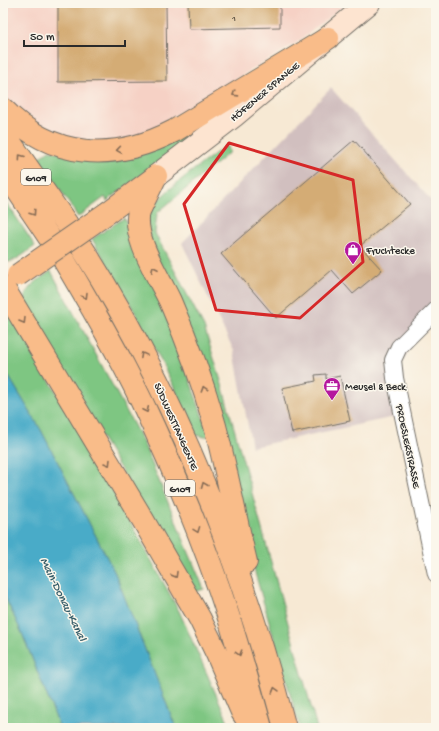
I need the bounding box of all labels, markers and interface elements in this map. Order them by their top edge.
house number: 1 [231,14,236,25]
scale bar [24,22,125,48]
text: 50 m [30,31,55,45]
street label: HÖFENER SPANGE [228,59,303,125]
one-way arrow [232,90,239,97]
one-way arrow [116,145,122,154]
one-way arrow [19,154,26,161]
road number: G109 [21,169,51,185]
one-way arrow [28,209,36,216]
shop icon: Fruchtecke [343,240,363,265]
place label: Fruchtecke [365,246,415,258]
one-way arrow [151,265,159,273]
one-way arrow [80,292,87,299]
one-way arrow [18,317,25,324]
one-way arrow [140,351,148,359]
office icon: Meusel & Beck [322,376,342,401]
street label: SÜDWESTTANGENTE [151,381,200,473]
place label: Meusel & Beck [345,382,407,394]
one-way arrow [200,385,209,392]
street label: PROESLERSTRASSE [392,402,422,491]
one-way arrow [141,406,149,414]
one-way arrow [104,459,111,466]
road number: G109 [165,480,195,496]
one-way arrow [200,482,208,489]
one-way arrow [192,526,200,533]
water label: Main-Donau-Kanal [36,556,89,645]
one-way arrow [170,571,177,578]
one-way arrow [234,649,243,656]
one-way arrow [271,687,279,694]

